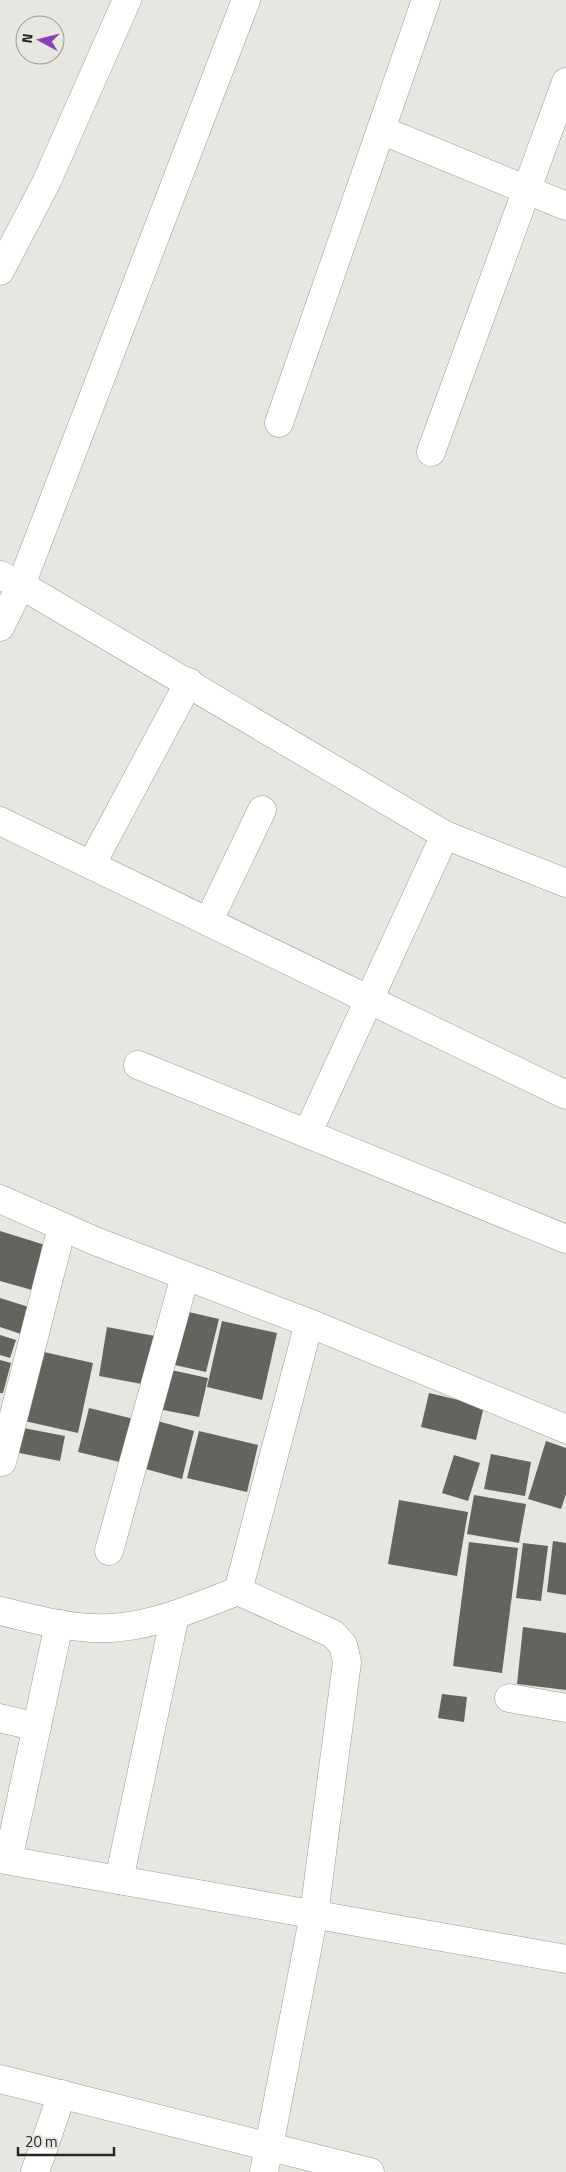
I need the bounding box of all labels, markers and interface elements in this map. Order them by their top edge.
north arrow [15,15,65,65]
text: N [16,32,38,44]
scale bar [18,2124,114,2156]
text: 20 m [25,2130,58,2153]

